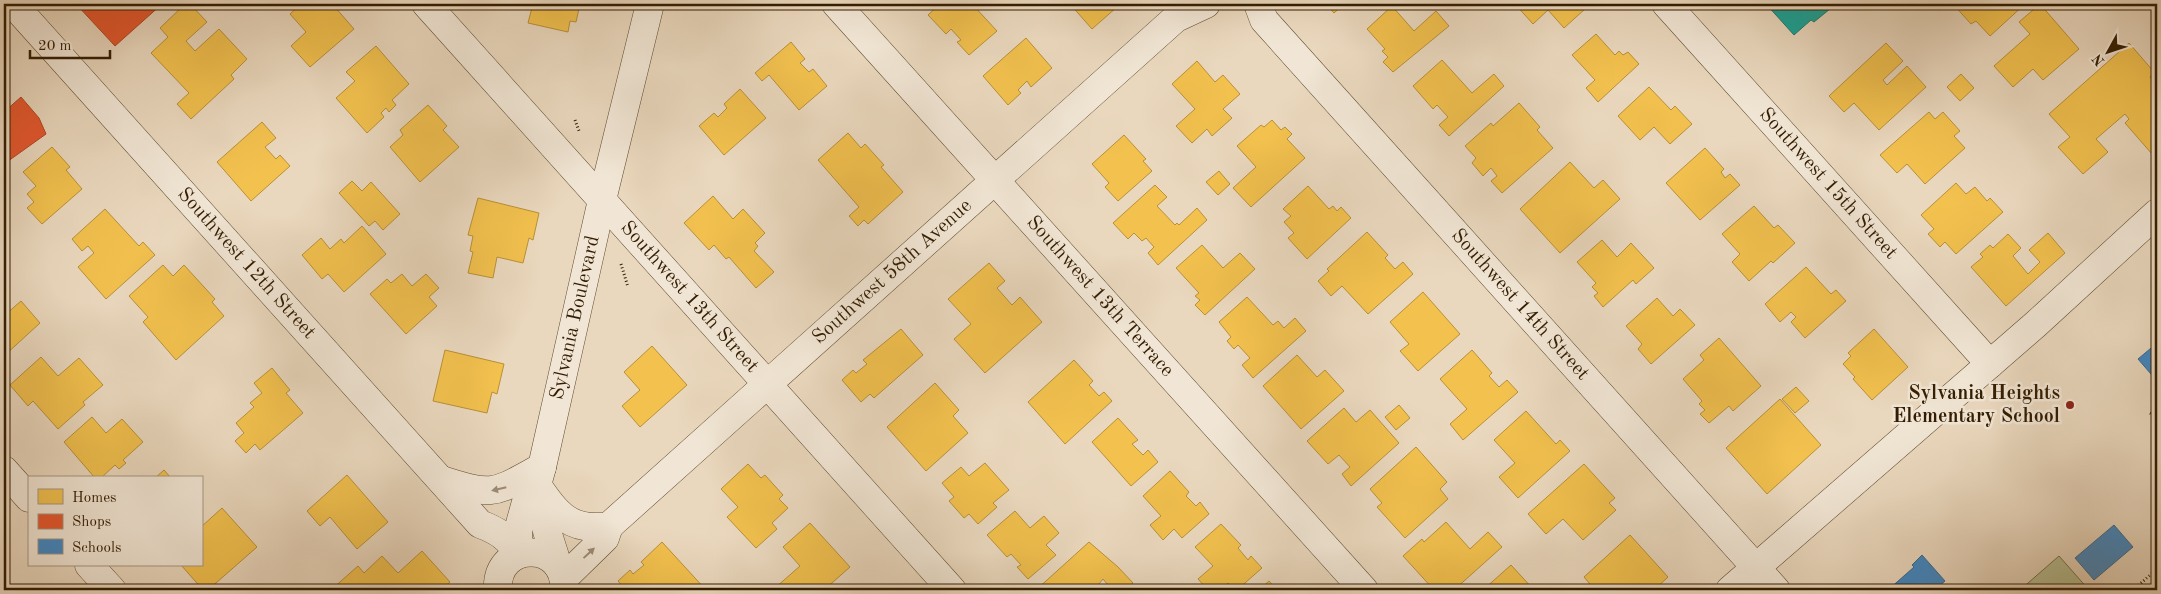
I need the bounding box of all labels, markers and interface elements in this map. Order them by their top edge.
scale bar [30,28,110,60]
north arrow [2084,28,2134,78]
text: 20 m [38,39,72,54]
text: N [2090,51,2108,68]
street label: Southwest 15th Street [1755,104,1901,263]
street label: Southwest 12th Street [173,184,319,343]
street label: Southwest 58th Avenue [809,196,976,348]
street label: Southwest 13th Terrace [1022,212,1177,381]
street label: Southwest 13th Street [616,218,762,377]
street label: Southwest 14th Street [1447,225,1593,384]
street label: Sylvania Boulevard [547,234,604,402]
place label: Sylvania Heights Elementary School [1893,384,2060,427]
marker: Sylvania Heights Elementary School [2064,399,2076,411]
legend [28,476,202,566]
one-way arrow [491,485,506,493]
text: Homes [72,491,117,506]
text: Shops [72,515,111,530]
text: Schools [72,541,121,556]
one-way arrow [583,547,595,559]

